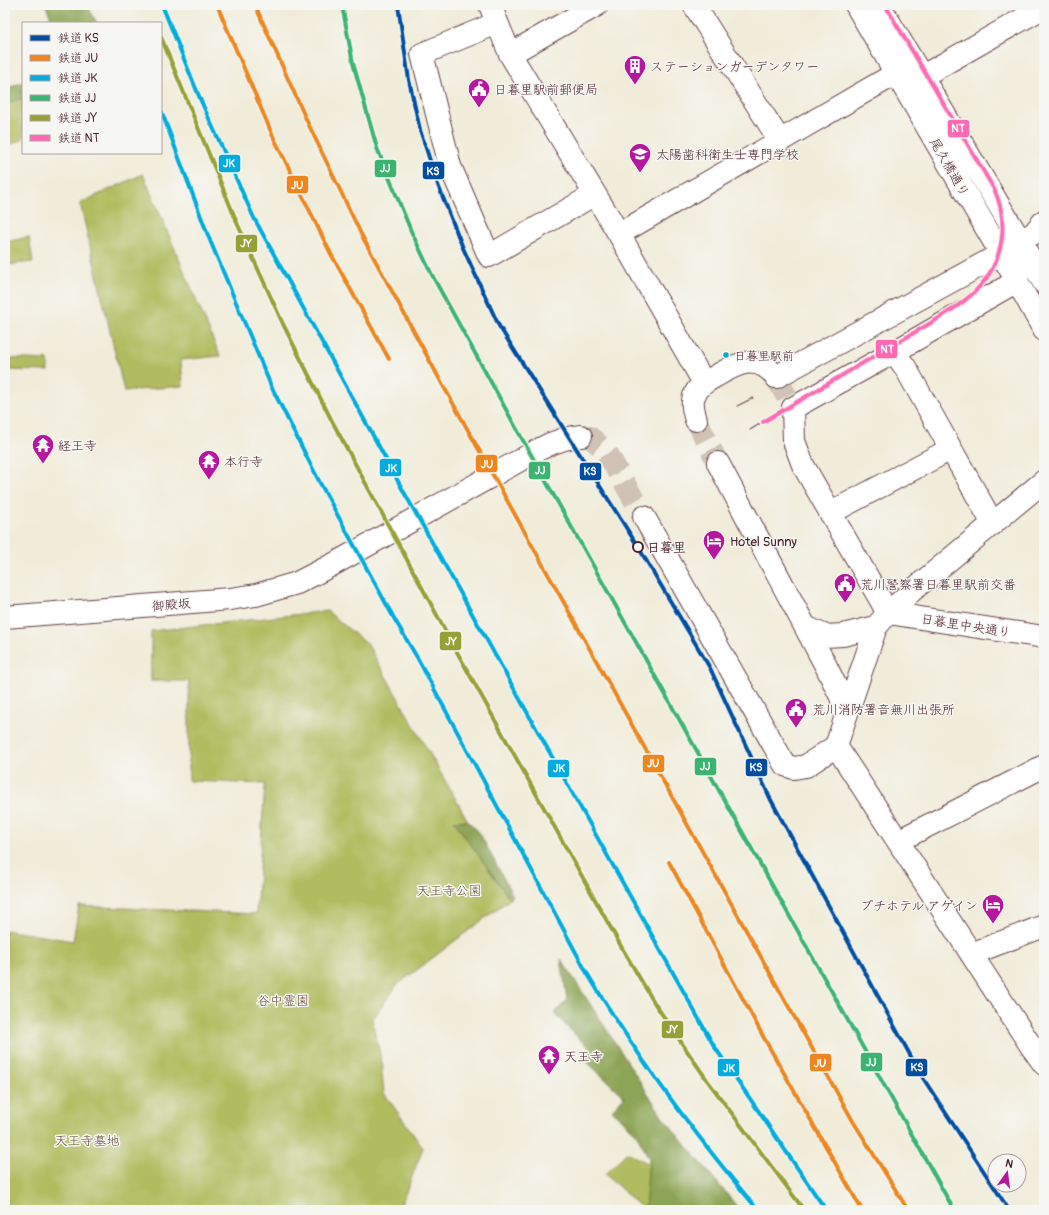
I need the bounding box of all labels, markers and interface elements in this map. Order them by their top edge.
legend [22,22,162,154]
text: 鉄道 KS [58,31,99,46]
text: 鉄道 JU [58,51,98,66]
building icon: ステーションガーデンタワー [622,53,648,86]
place label: ステーションガーデンタワー [650,59,819,75]
text: 鉄道 JK [58,71,98,86]
public building icon: 日暮里駅前郵便局 [466,76,492,109]
place label: 日暮里駅前郵便局 [494,82,598,98]
text: 鉄道 JJ [58,91,96,106]
text: 鉄道 JY [58,111,97,126]
line badge: NT [947,119,970,138]
text: NT [951,122,966,135]
text: 鉄道 NT [58,131,100,146]
street label: 尾久橋通り [926,135,972,200]
school or university icon: 太陽歯科衛生士専門学校 [627,141,653,174]
place label: 太陽歯科衛生士専門学校 [656,147,799,163]
line badge: JK [218,154,241,173]
text: JK [223,157,235,170]
line badge: JJ [374,159,397,178]
line badge: KS [422,161,445,180]
text: JJ [380,162,391,175]
text: KS [426,165,440,178]
line badge: JU [286,175,309,194]
text: JU [291,179,303,192]
line badge: JY [235,234,258,253]
text: JY [240,237,252,250]
line badge: NT [875,339,898,359]
text: NT [880,343,895,356]
place label: 日暮里駅前 [734,349,794,364]
marker: 日暮里駅前 [721,350,731,360]
temple icon: 経王寺 [30,432,56,465]
place label: 経王寺 [58,438,97,454]
temple icon: 本行寺 [196,448,222,481]
place label: 本行寺 [224,454,263,470]
line badge: JU [475,454,498,473]
line badge: JK [379,458,402,477]
text: JU [481,458,493,471]
line badge: JJ [528,461,551,480]
text: JK [385,462,397,475]
line badge: KS [579,462,602,481]
text: JJ [535,464,546,477]
text: KS [583,465,597,478]
hotel icon: Hotel Sunny [701,528,727,561]
place label: Hotel Sunny [730,534,797,550]
place label: 日暮里 [647,540,686,556]
marker: 日暮里 [632,541,644,553]
public building icon: 荒川警察署日暮里駅前交番 [832,571,858,604]
place label: 荒川警察署日暮里駅前交番 [860,577,1016,593]
street label: 御殿坂 [151,595,191,615]
street label: 日暮里中央通り [920,611,1012,641]
line badge: JY [439,631,462,651]
text: JY [445,635,457,648]
public building icon: 荒川消防署音無川出張所 [783,696,809,729]
place label: 荒川消防署音無川出張所 [812,702,955,718]
line badge: JU [642,754,665,773]
text: JU [647,757,659,770]
line badge: JJ [694,757,717,776]
line badge: KS [745,758,768,777]
line badge: JK [547,759,570,778]
text: JJ [700,760,711,773]
text: KS [749,761,763,774]
text: JK [553,762,565,775]
park label: 天王寺公園 [416,883,482,899]
hotel icon: プチホテル アゲイン [980,892,1006,925]
place label: プチホテル アゲイン [860,898,978,914]
park label: 谷中霊園 [257,993,309,1009]
line badge: JY [661,1020,684,1039]
text: JY [666,1023,678,1036]
temple icon: 天王寺 [536,1043,562,1076]
place label: 天王寺 [564,1049,603,1065]
line badge: JJ [860,1052,883,1072]
line badge: JU [809,1053,832,1072]
text: JJ [866,1056,877,1069]
text: JU [814,1057,826,1070]
line badge: JK [717,1058,740,1077]
line badge: KS [905,1058,928,1077]
text: KS [910,1061,924,1074]
text: JK [723,1062,735,1075]
park label: 天王寺墓地 [54,1133,120,1149]
north arrow [987,1153,1027,1193]
text: N [1004,1157,1015,1171]

